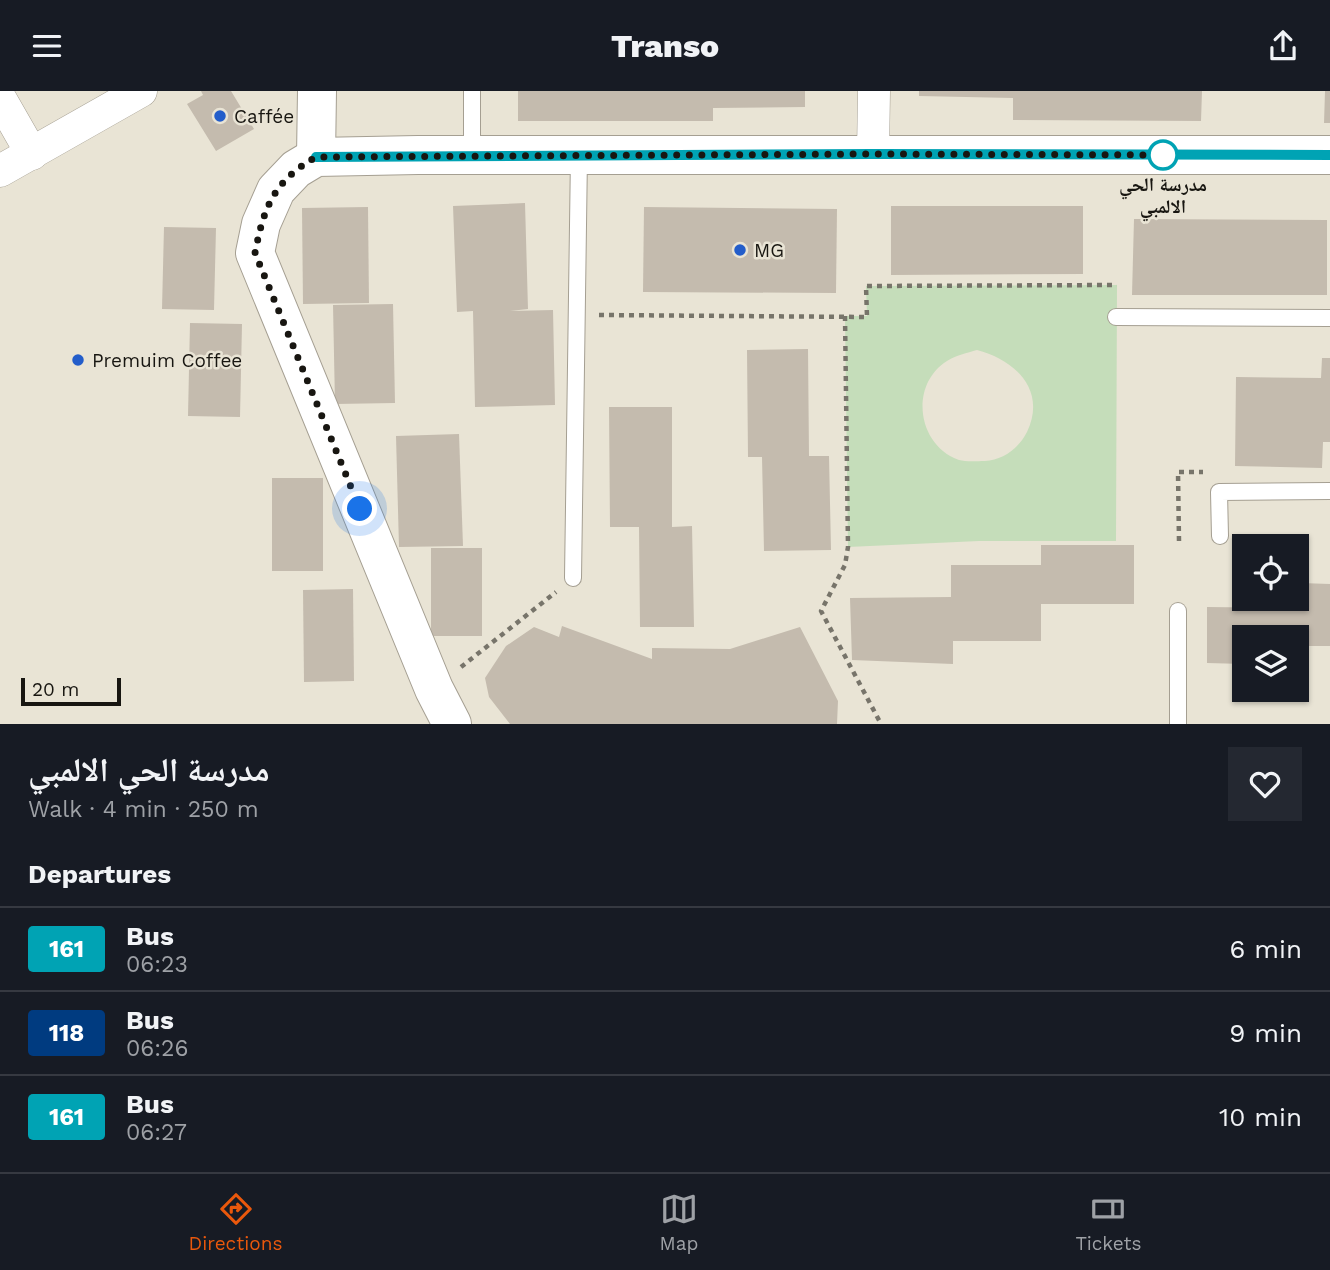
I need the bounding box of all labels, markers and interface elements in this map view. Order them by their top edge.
icon: menu [28,27,66,65]
text: Transo [611,27,719,65]
icon: share [1264,27,1302,65]
place label: Caffée [234,105,294,128]
marker: Caffée [212,108,228,124]
marker: مدرسة الحي الالمبي [1148,140,1178,170]
place label: مدرسة الحي الالمبي [1119,173,1207,222]
place label: MG [754,239,784,262]
marker: MG [732,242,748,258]
place label: Premuim Coffee [92,349,242,372]
marker: Premuim Coffee [70,352,86,368]
your location [342,491,377,526]
map controls [1232,534,1309,702]
button: locate [1232,534,1309,611]
button: layers [1232,625,1309,702]
scale bar [21,675,121,707]
text: 20 m [32,678,79,701]
button: heart [1228,747,1302,821]
text: مدرسة الحي الالمبي [28,750,270,789]
text: Walk · 4 min · 250 m [28,796,259,823]
text: Departures [28,859,171,889]
text: Bus [126,921,174,951]
text: 6 min [1230,934,1302,964]
text: 161 [49,935,84,963]
text: 06:23 [126,951,188,978]
text: Bus [126,1005,174,1035]
text: 9 min [1229,1018,1302,1048]
text: 118 [49,1019,84,1047]
text: 06:26 [126,1035,189,1062]
text: Bus [126,1089,174,1119]
text: 10 min [1219,1102,1302,1132]
text: 161 [49,1103,84,1131]
text: 06:27 [126,1119,187,1146]
tab: Directions [189,1190,282,1255]
tab: Map [660,1190,698,1255]
tab: Tickets [1075,1190,1141,1255]

